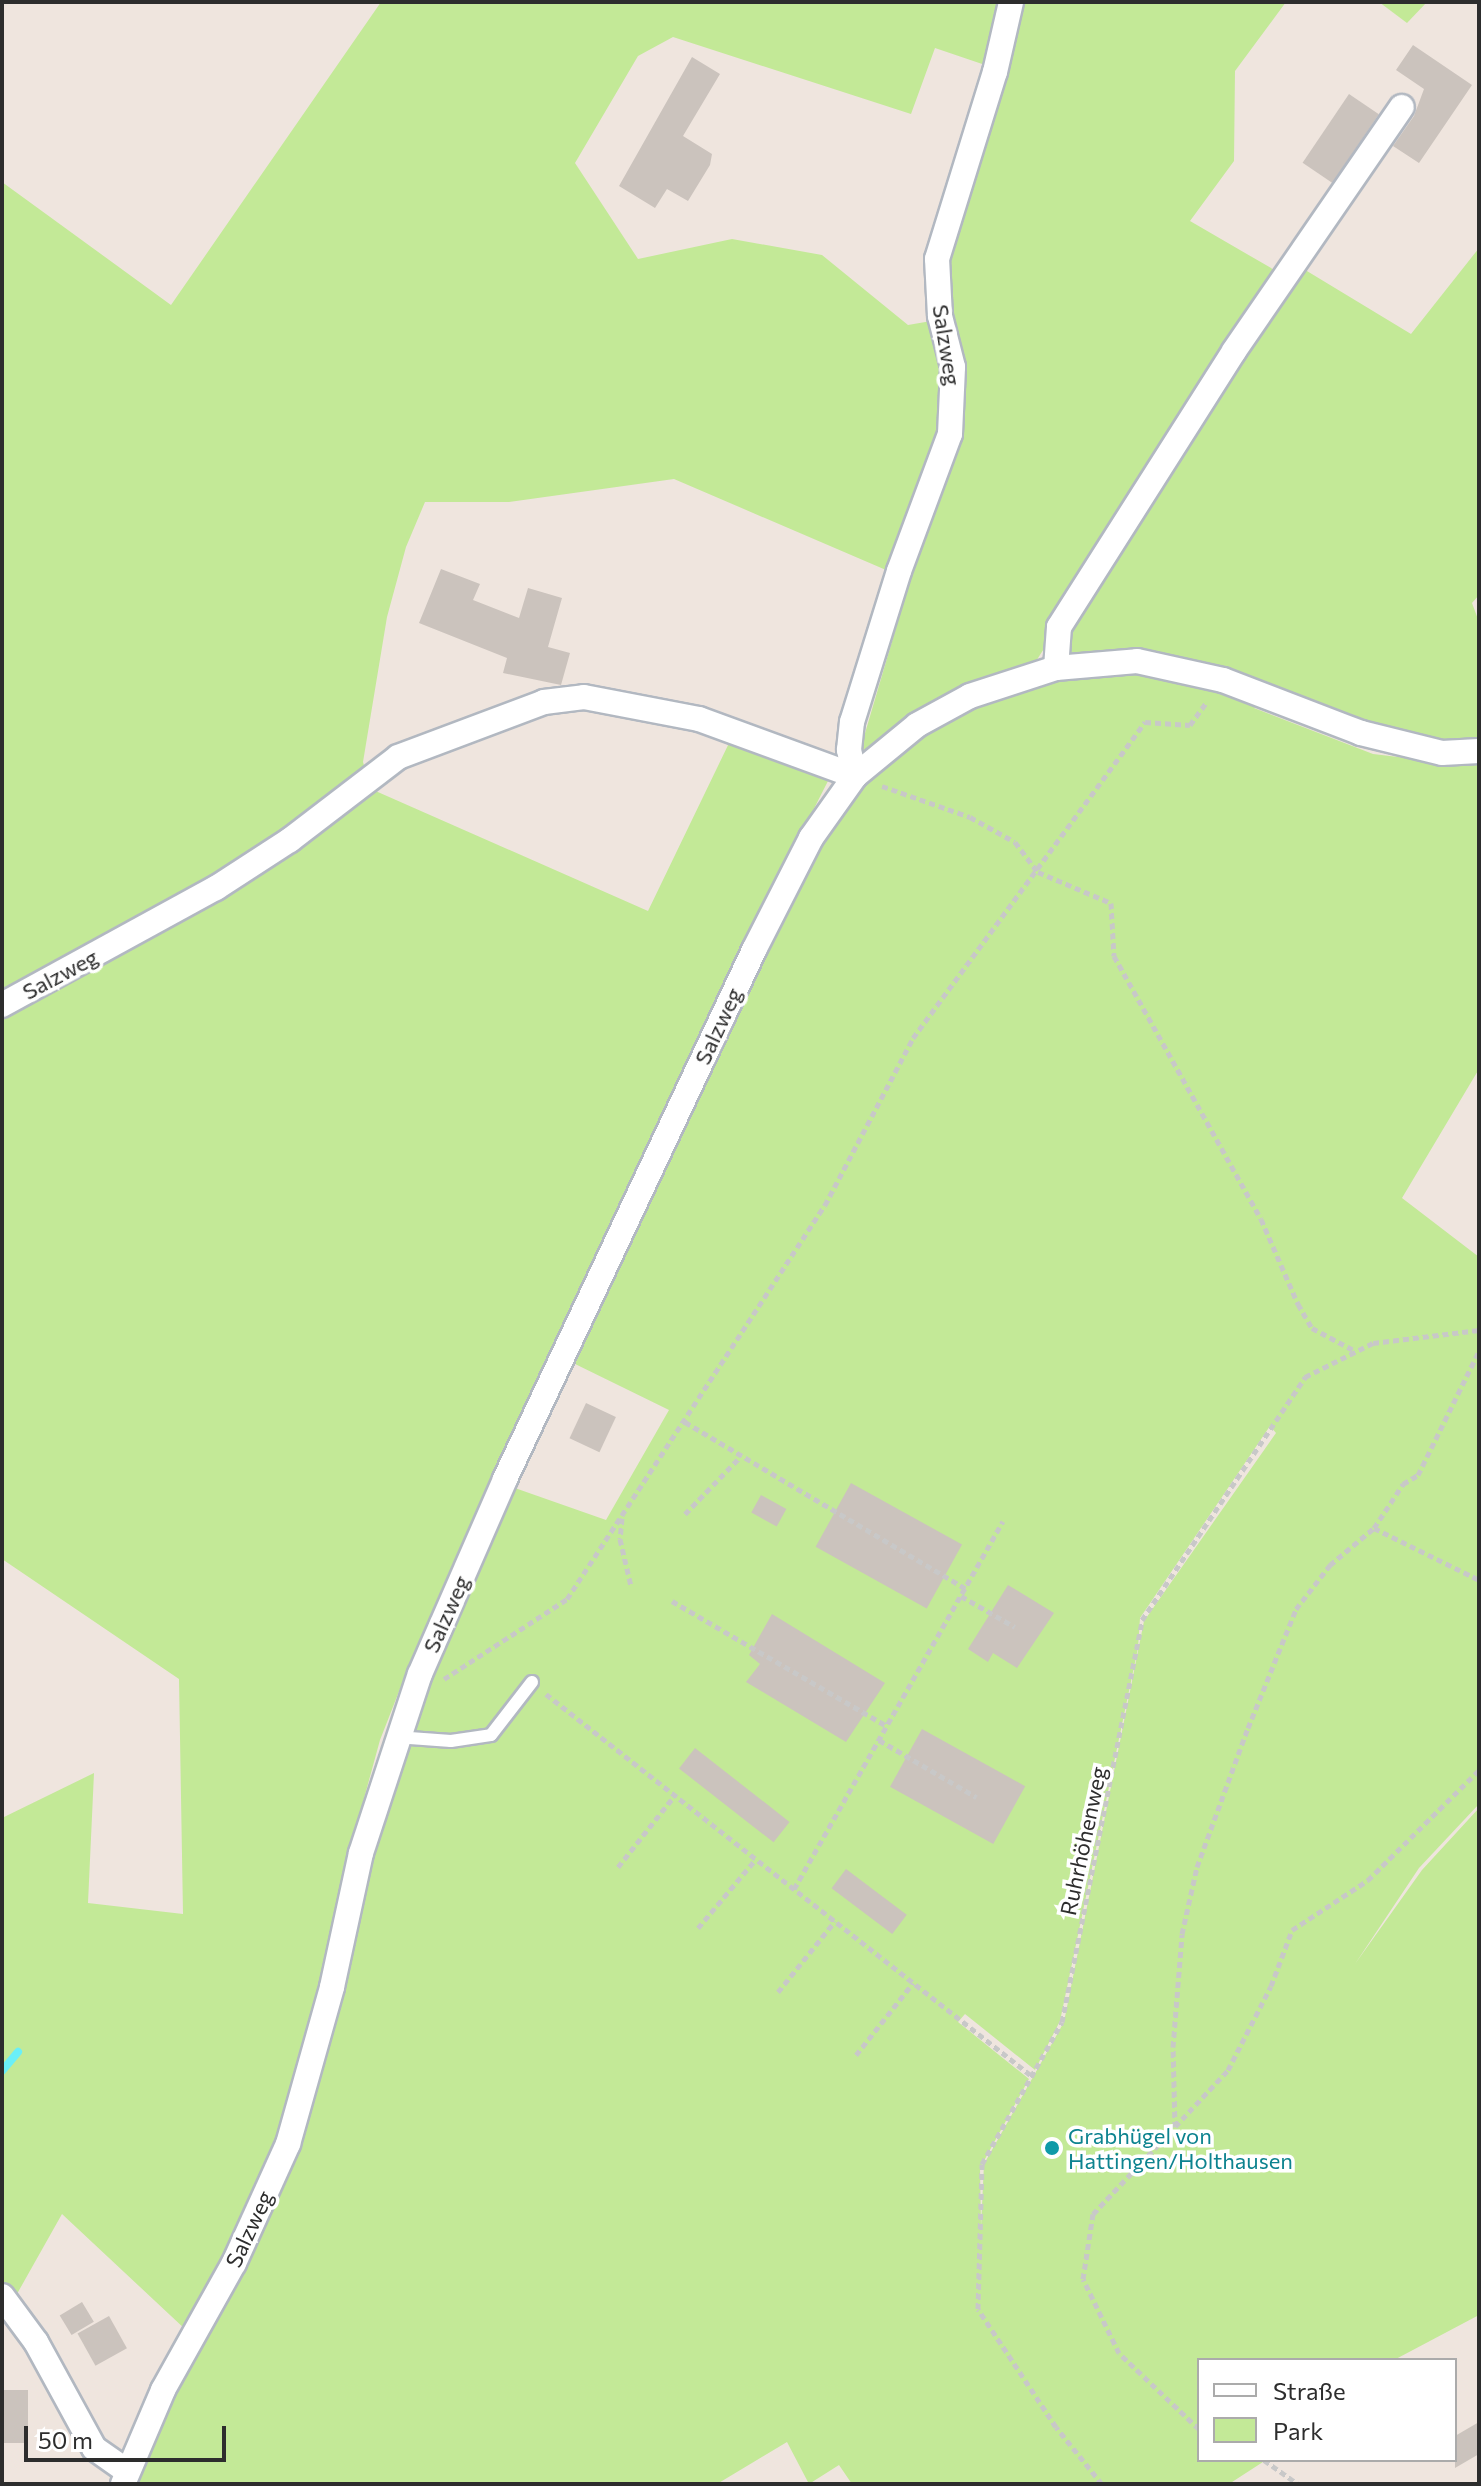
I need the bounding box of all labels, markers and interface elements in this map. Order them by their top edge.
street label: Salzweg [928,303,966,387]
street label: Salzweg [18,943,102,1005]
street label: Salzweg [689,983,747,1069]
street label: Salzweg [417,1571,475,1657]
street label: Ruhrhöhenweg [1054,1764,1112,1918]
place label: Grabhügel von Hattingen/Holthausen [1068,2122,1293,2174]
marker: Grabhügel von Hattingen/Holthausen [1043,2139,1061,2157]
street label: Salzweg [220,2186,278,2272]
legend [1197,2358,1457,2462]
text: Straße [1273,2376,1346,2405]
scale bar [28,2410,230,2460]
text: Park [1273,2416,1323,2445]
text: 50 m [38,2425,93,2454]

